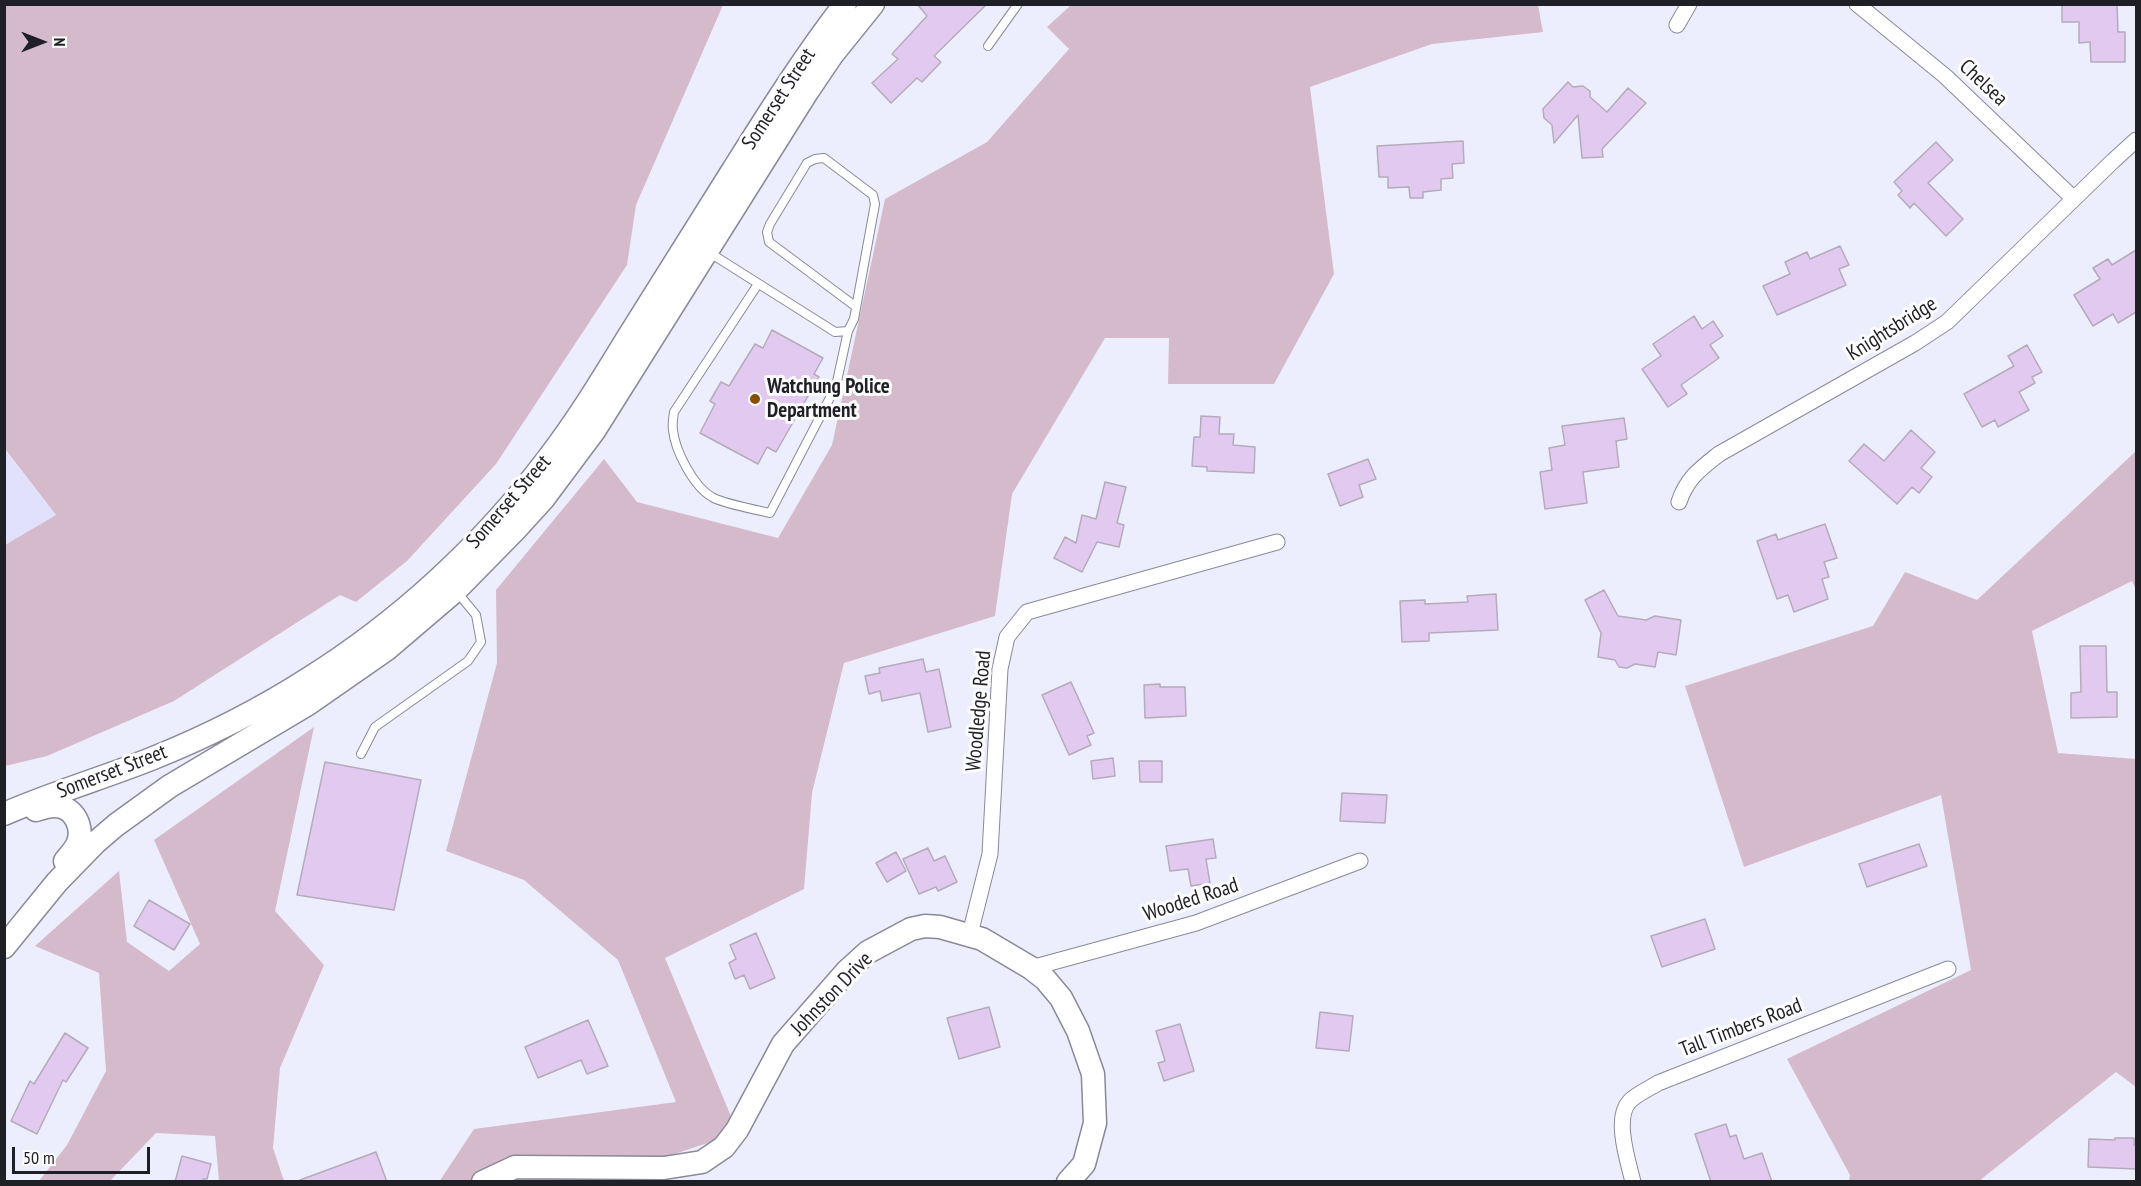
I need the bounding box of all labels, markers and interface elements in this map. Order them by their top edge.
north arrow [12,12,72,72]
text: N [50,38,70,46]
street label: Somerset Street [737,44,821,154]
street label: Chelsea [1954,54,2012,112]
street label: Knightsbridge [1842,292,1942,366]
place label: Watchung Police Department [767,374,890,424]
marker: Watchung Police Department [748,392,762,406]
street label: Somerset Street [462,450,556,554]
street label: Woodledge Road [961,649,997,773]
street label: Somerset Street [54,740,170,804]
street label: Wooded Road [1140,873,1242,927]
street label: Johnston Drive [786,947,878,1041]
street label: Tall Timbers Road [1676,993,1806,1063]
scale bar [15,1135,153,1173]
text: 50 m [23,1146,55,1169]

